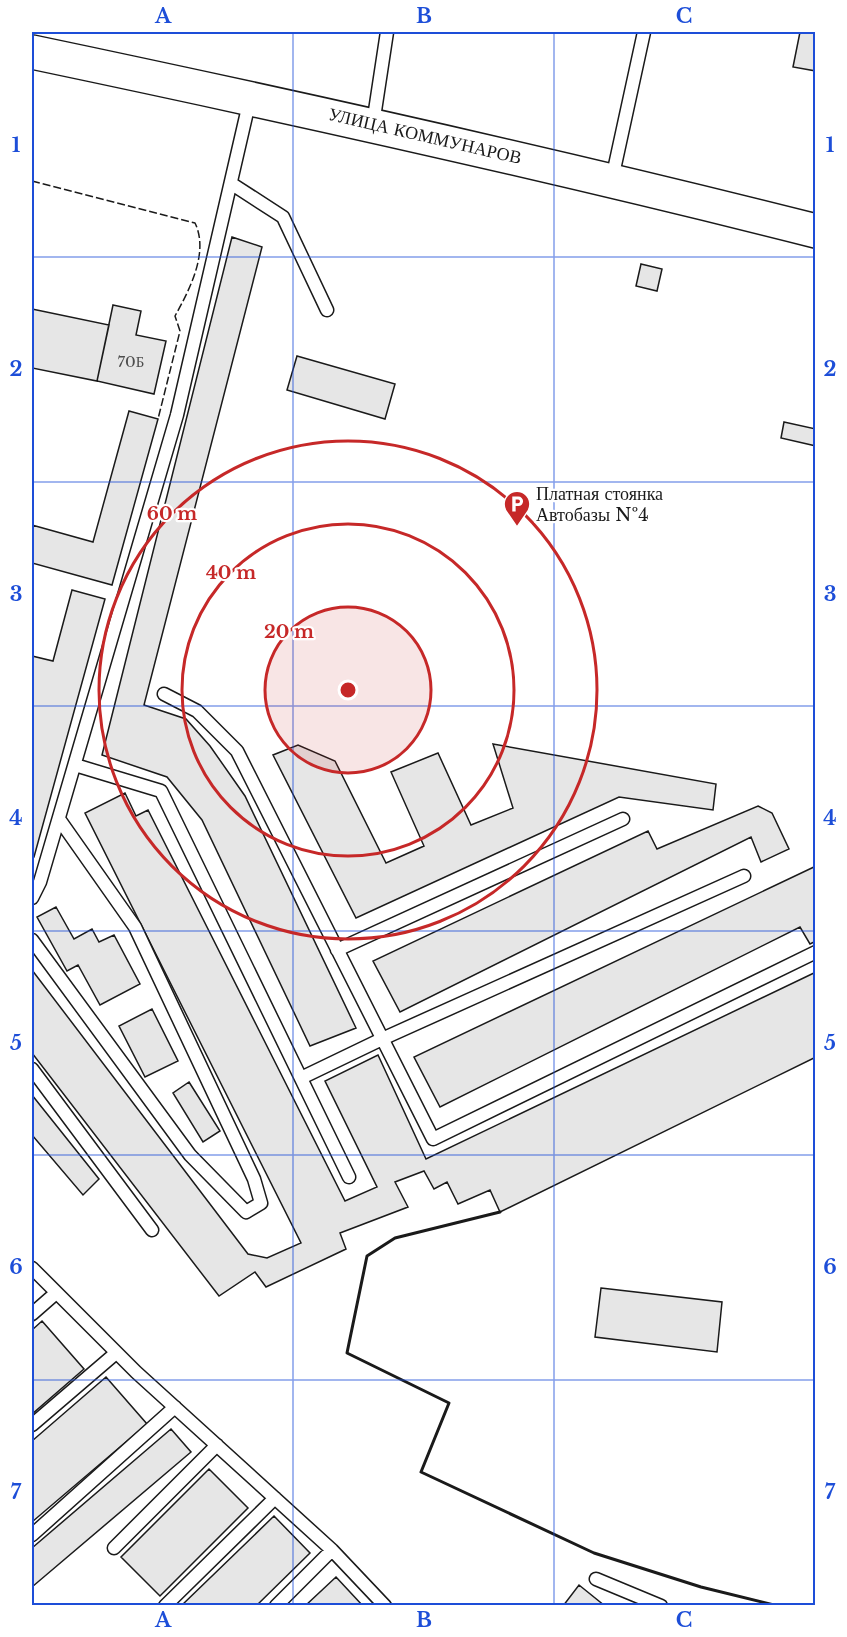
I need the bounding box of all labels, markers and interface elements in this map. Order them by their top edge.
text: A [154,4,172,28]
text: B [416,4,432,28]
text: C [676,4,692,28]
street label: УЛИЦА КОММУНАРОВ [326,103,524,169]
text: 1 [12,133,21,157]
text: 1 [826,133,835,157]
house number: 70Б [118,352,144,371]
text: 2 [9,357,23,381]
text: 2 [823,357,837,381]
place label: Платная стоянка Автобазы №4 [536,483,663,526]
parking icon: Платная стоянка Автобазы №4 [502,489,532,527]
text: 60 m [147,503,197,525]
text: 40 m [206,562,256,584]
text: 3 [10,582,22,606]
text: 3 [824,582,836,606]
text: 20 m [264,621,314,643]
centre of rings [338,680,358,700]
text: 4 [9,806,23,830]
text: 4 [823,806,837,830]
text: 5 [10,1031,22,1055]
text: 5 [824,1031,836,1055]
text: 6 [9,1255,23,1279]
text: 6 [823,1255,837,1279]
text: 7 [11,1480,22,1504]
text: 7 [825,1480,836,1504]
text: A [154,1608,172,1632]
text: B [416,1608,432,1632]
text: C [676,1608,692,1632]

